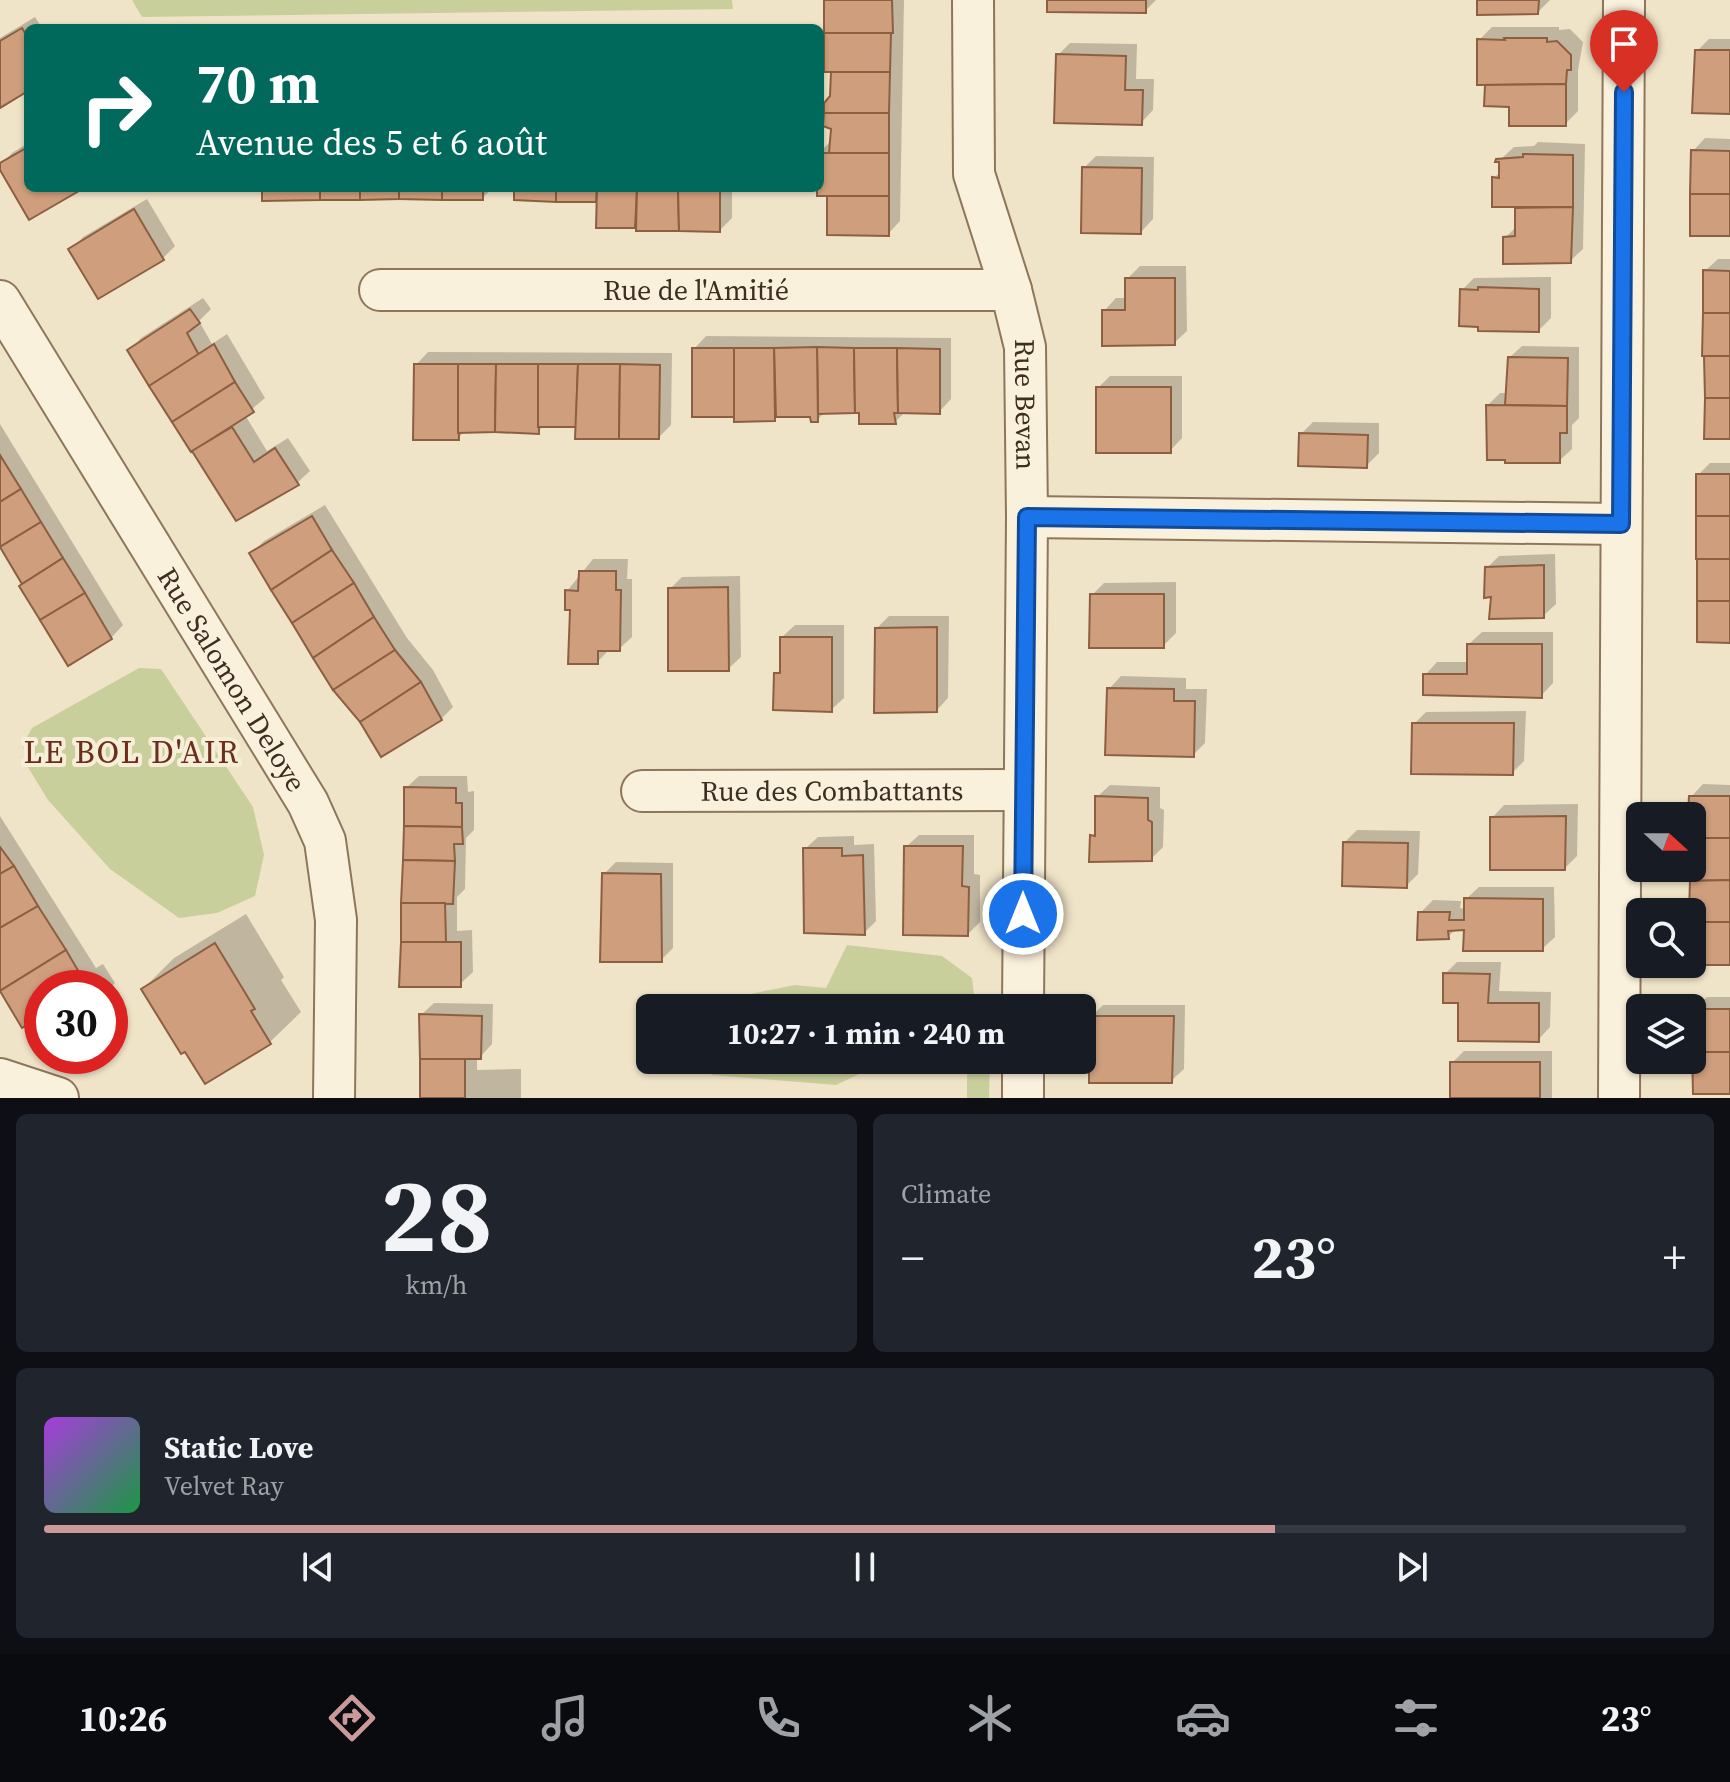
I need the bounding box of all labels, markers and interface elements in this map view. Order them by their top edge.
pin [1590,10,1658,92]
icon: arrive [1602,22,1646,66]
text: 70 m [196,45,319,122]
icon: right [64,56,168,160]
text: Avenue des 5 et 6 août [196,118,547,167]
street label: Rue de l'Amitié [603,271,789,309]
street label: Rue Bevan [1006,339,1045,470]
street label: Rue Salomon Deloye [149,560,315,799]
district label: LE BOL D'AIR [24,730,240,774]
street label: Rue des Combattants [700,771,964,810]
north arrow [1626,802,1706,882]
map controls [1626,802,1706,1074]
position arrow [981,872,1065,956]
button: search [1626,898,1706,978]
speed limit sign: 30 [24,970,128,1074]
button: layers [1626,994,1706,1074]
text: 10:27 · 1 min · 240 m [727,1013,1005,1054]
text: 28 [380,1143,493,1286]
text: Climate [901,1176,991,1212]
text: 23° [1251,1216,1336,1298]
text: − [901,1227,924,1288]
text: + [1663,1227,1686,1288]
text: km/h [406,1267,467,1303]
text: Static Love [164,1427,313,1468]
text: Velvet Ray [164,1468,284,1504]
icon: previous [296,1545,340,1589]
icon: pause [843,1545,887,1589]
icon: next [1390,1545,1434,1589]
icon: directions [324,1690,380,1746]
icon: music [537,1690,593,1746]
icon: phone [750,1690,806,1746]
icon: climate [962,1690,1018,1746]
icon: car [1175,1690,1231,1746]
icon: filters [1388,1690,1444,1746]
text: 10:26 [78,1694,167,1743]
text: 23° [1601,1694,1652,1743]

